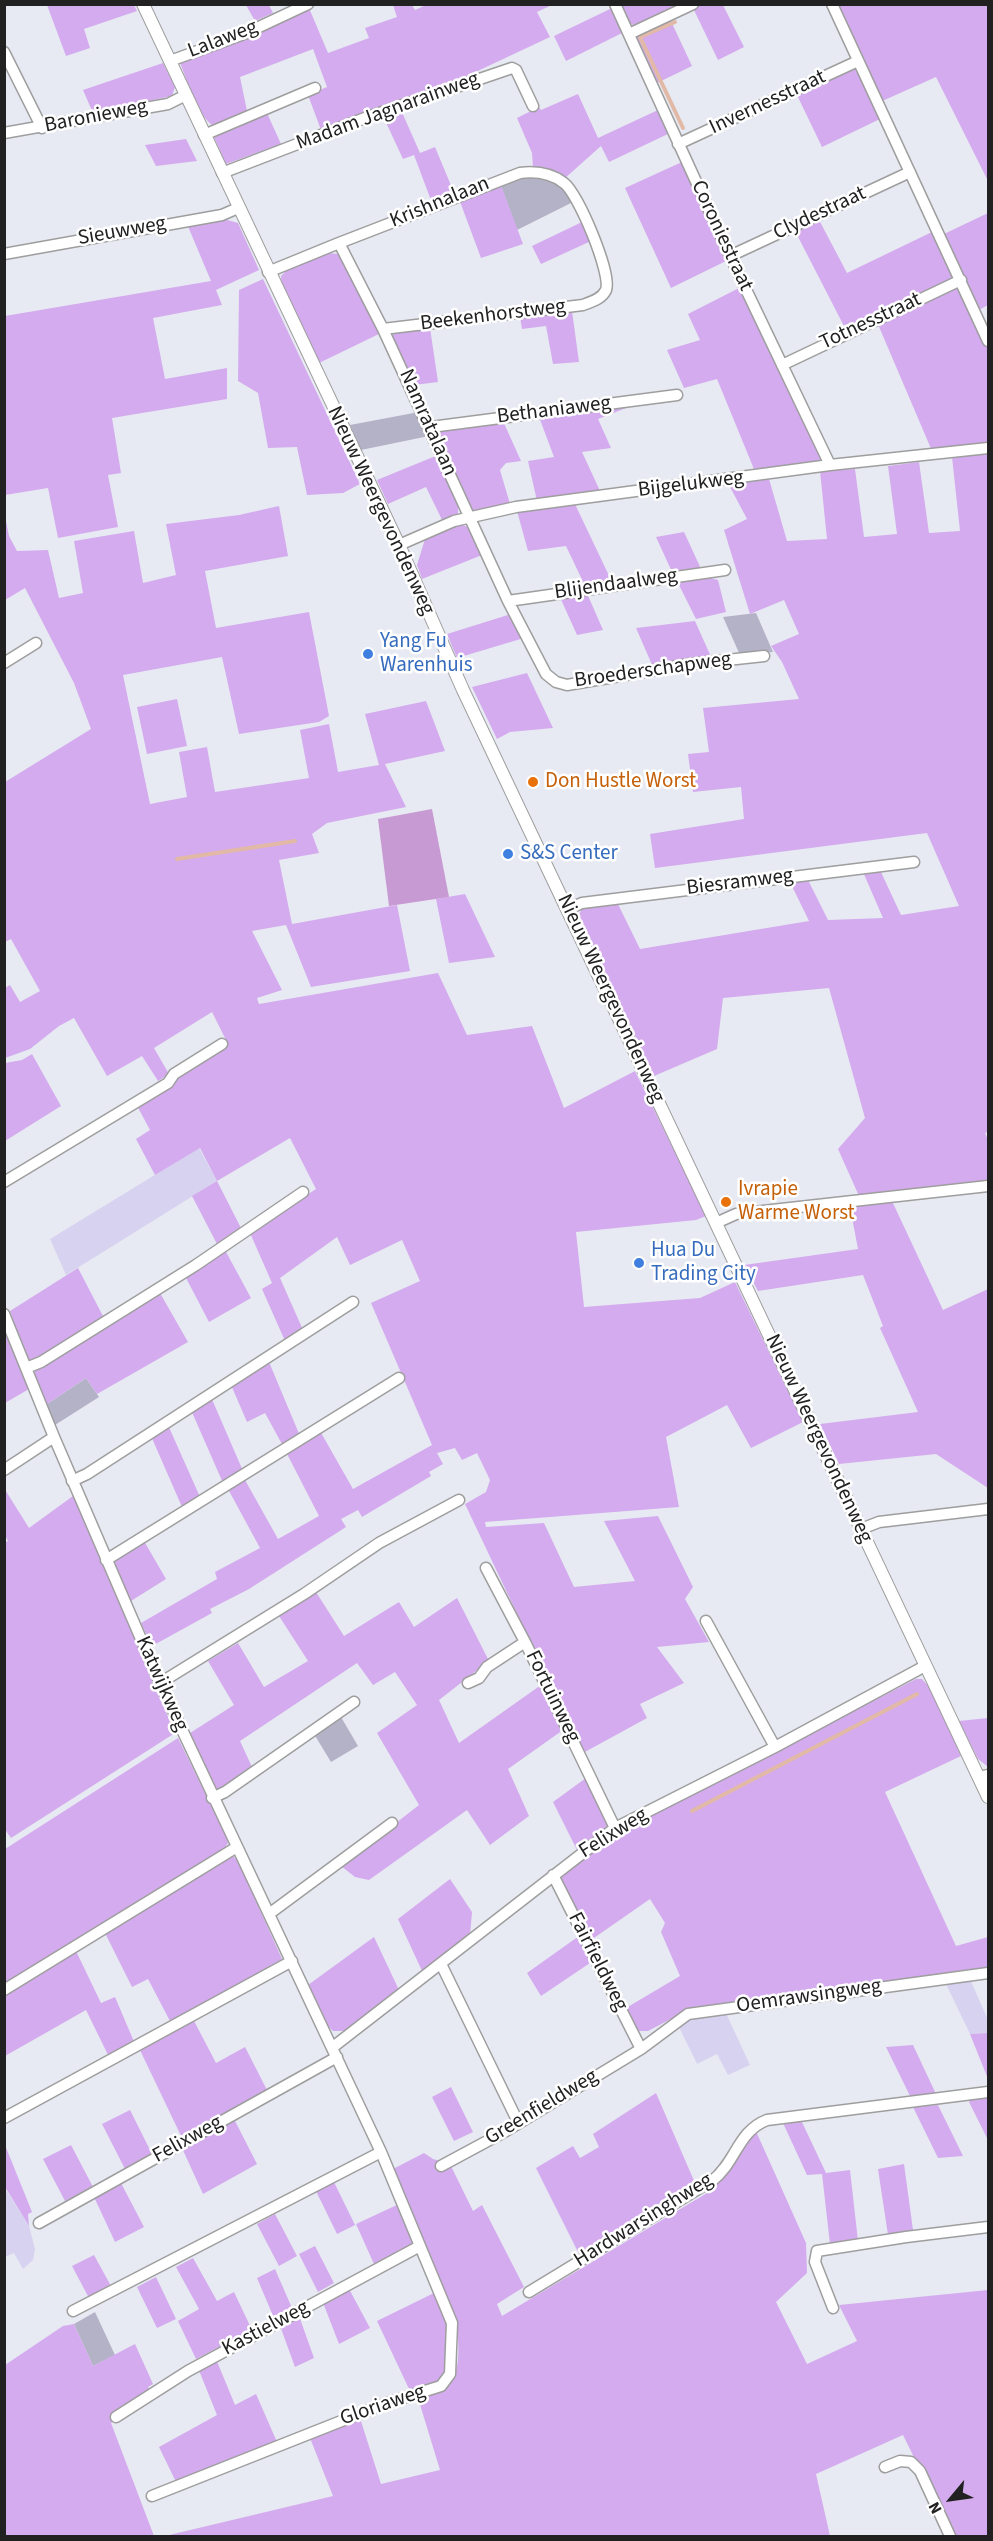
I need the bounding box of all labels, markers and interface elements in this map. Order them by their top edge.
street label: Lalaweg [185,15,261,65]
street label: Invernesstraat [706,65,830,141]
street label: Madam Jagnarainweg [293,67,483,157]
street label: Baronieweg [42,95,150,139]
street label: Krishnalaan [387,172,493,234]
street label: Coroniestraat [684,177,758,295]
street label: Clydestraat [770,182,870,246]
street label: Sieuwweg [76,212,168,252]
street label: Totnesstraat [816,288,926,356]
street label: Beekenhorstweg [419,295,567,337]
street label: Namratalaan [392,366,462,480]
street label: Bethaniaweg [496,392,612,430]
street label: Nieuw Weergevondenweg [321,403,439,619]
street label: Bijgelukweg [637,466,745,504]
street label: Blijendaalweg [553,564,679,606]
place label: Yang Fu Warenhuis [380,629,473,679]
marker: Yang Fu Warenhuis [361,647,375,661]
street label: Broederschapweg [573,648,733,694]
place label: Don Hustle Worst [545,769,696,795]
marker: Don Hustle Worst [526,775,540,789]
place label: S&S Center [520,841,618,867]
marker: S&S Center [501,847,515,861]
street label: Biesramweg [685,864,795,902]
street label: Nieuw Weergevondenweg [551,891,669,1107]
place label: Ivrapie Warme Worst [738,1177,855,1227]
marker: Ivrapie Warme Worst [719,1195,733,1209]
place label: Hua Du Trading City [651,1238,756,1288]
marker: Hua Du Trading City [632,1256,646,1270]
street label: Nieuw Weergevondenweg [759,1331,877,1547]
street label: Katwijkweg [129,1633,193,1735]
street label: Fortuinweg [519,1647,585,1747]
street label: Felixweg [575,1803,653,1865]
street label: Fairfieldweg [561,1909,633,2015]
street label: Oemrawsingweg [735,1974,883,2020]
street label: Greenfieldweg [481,2065,603,2151]
street label: Felixweg [149,2111,227,2169]
street label: Hardwarsinghweg [570,2168,718,2274]
street label: Kastielweg [218,2296,314,2362]
street label: Gloriaweg [337,2380,429,2432]
north arrow [921,2469,981,2529]
text: N [923,2498,947,2518]

